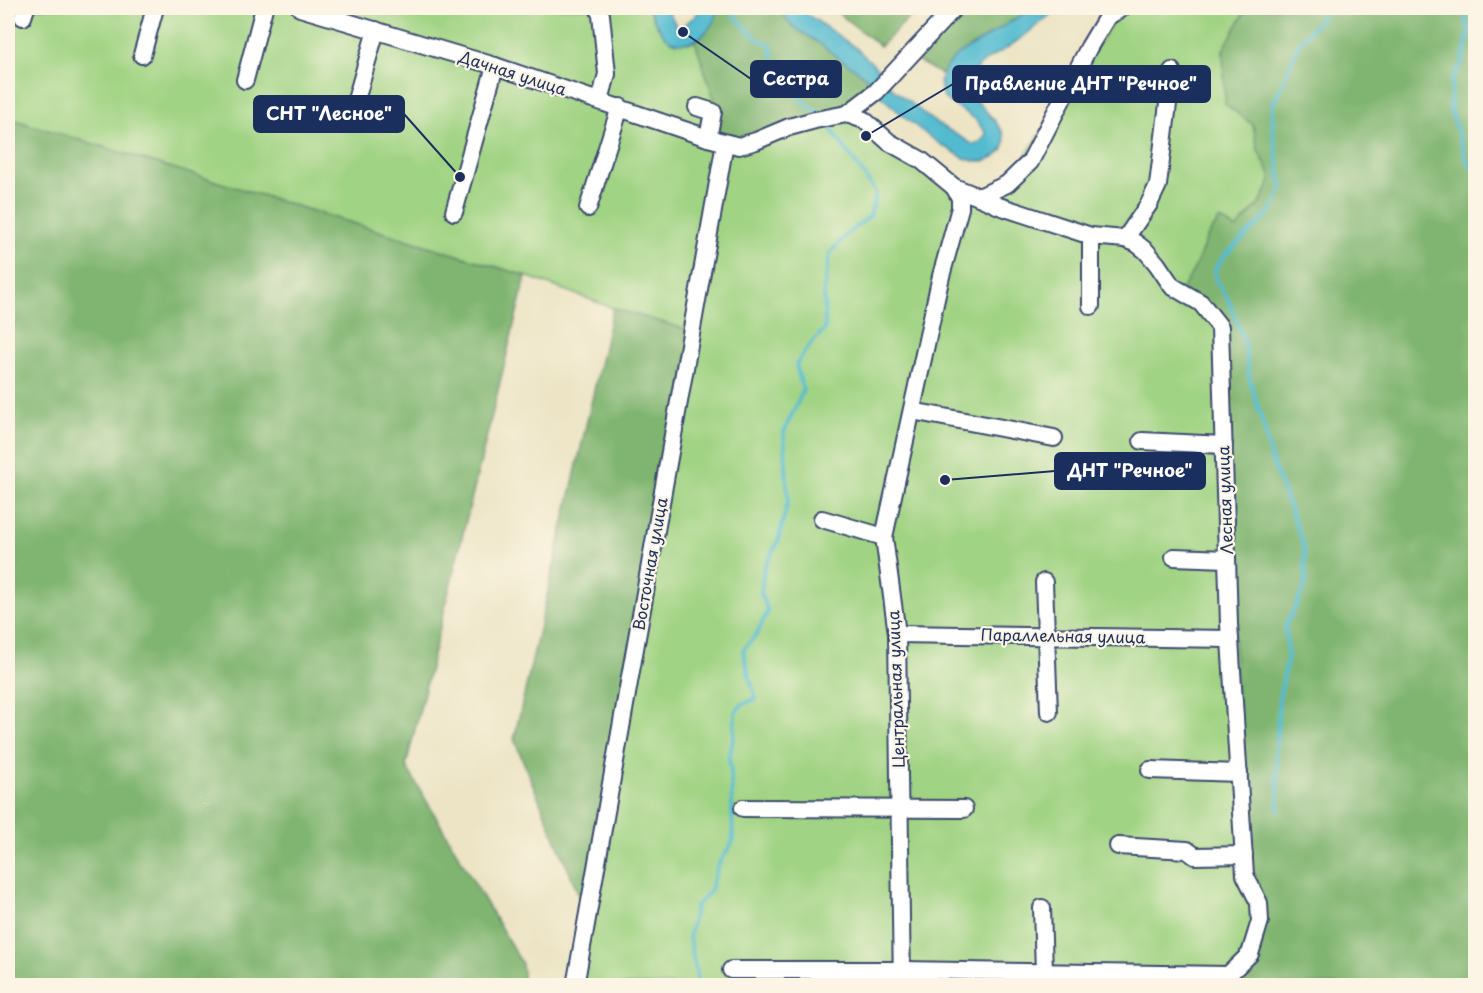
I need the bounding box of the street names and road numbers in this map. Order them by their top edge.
street label: Дачная улица [456,43,570,101]
street label: Лесная улица [1210,445,1238,555]
street label: Восточная улица [625,495,673,632]
street label: Центральная улица [880,610,910,768]
street label: Параллельная улица [981,622,1146,648]

